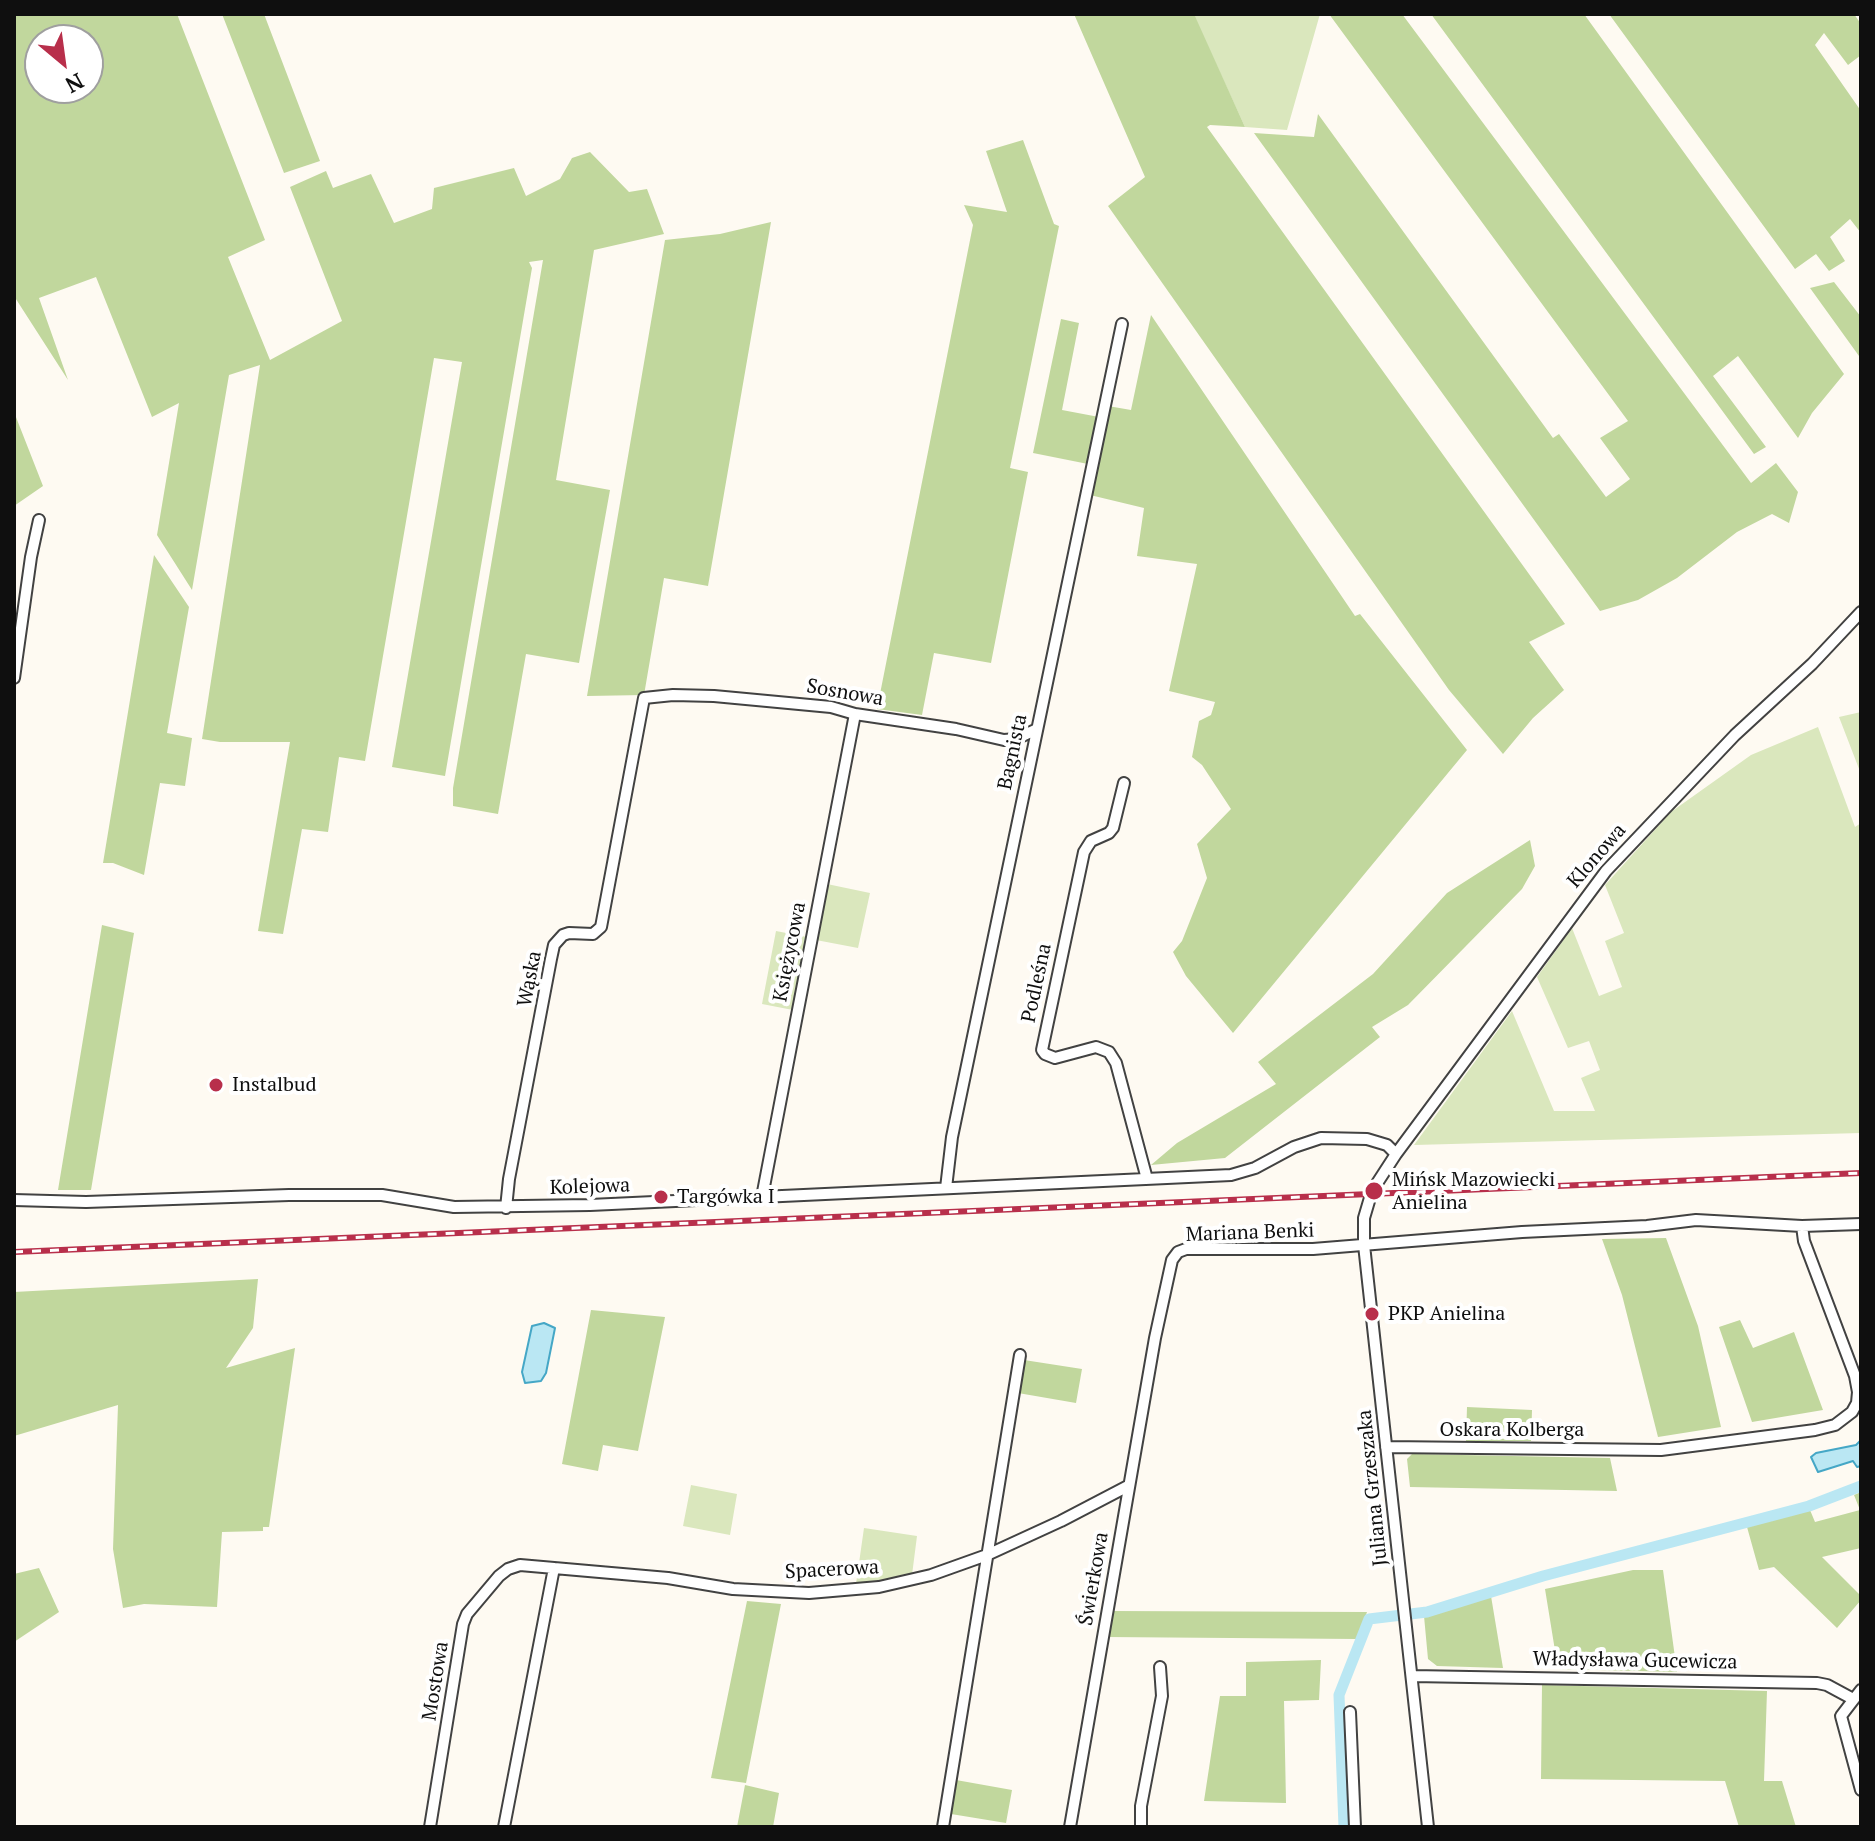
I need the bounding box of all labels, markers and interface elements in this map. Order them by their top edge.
north arrow [24,24,104,104]
text: N [61,67,89,100]
street label: Sosnowa [805,674,885,712]
street label: Bagnista [993,712,1033,792]
street label: Klonowa [1563,819,1631,893]
street label: Księżycowa [769,900,811,1004]
street label: Podleśna [1017,941,1057,1025]
street label: Wąska [513,949,547,1009]
place label: Instalbud [232,1073,317,1097]
marker: Instalbud [207,1076,225,1094]
place label: Mińsk Mazowiecki Anielina [1392,1168,1555,1215]
street label: Kolejowa [549,1174,631,1200]
marker: Mińsk Mazowiecki Anielina [1363,1180,1385,1202]
place label: Targówka I [677,1185,775,1209]
marker: Targówka I [652,1188,670,1206]
street label: Mariana Benki [1185,1219,1315,1247]
place label: PKP Anielina [1388,1302,1505,1326]
marker: PKP Anielina [1363,1305,1381,1323]
street label: Juliana Grzeszaka [1353,1409,1393,1567]
street label: Oskara Kolberga [1440,1418,1584,1442]
street label: Świerkowa [1074,1530,1114,1628]
street label: Spacerowa [784,1556,880,1584]
street label: Mostowa [418,1640,454,1722]
street label: Władysława Gucewicza [1532,1647,1738,1675]

